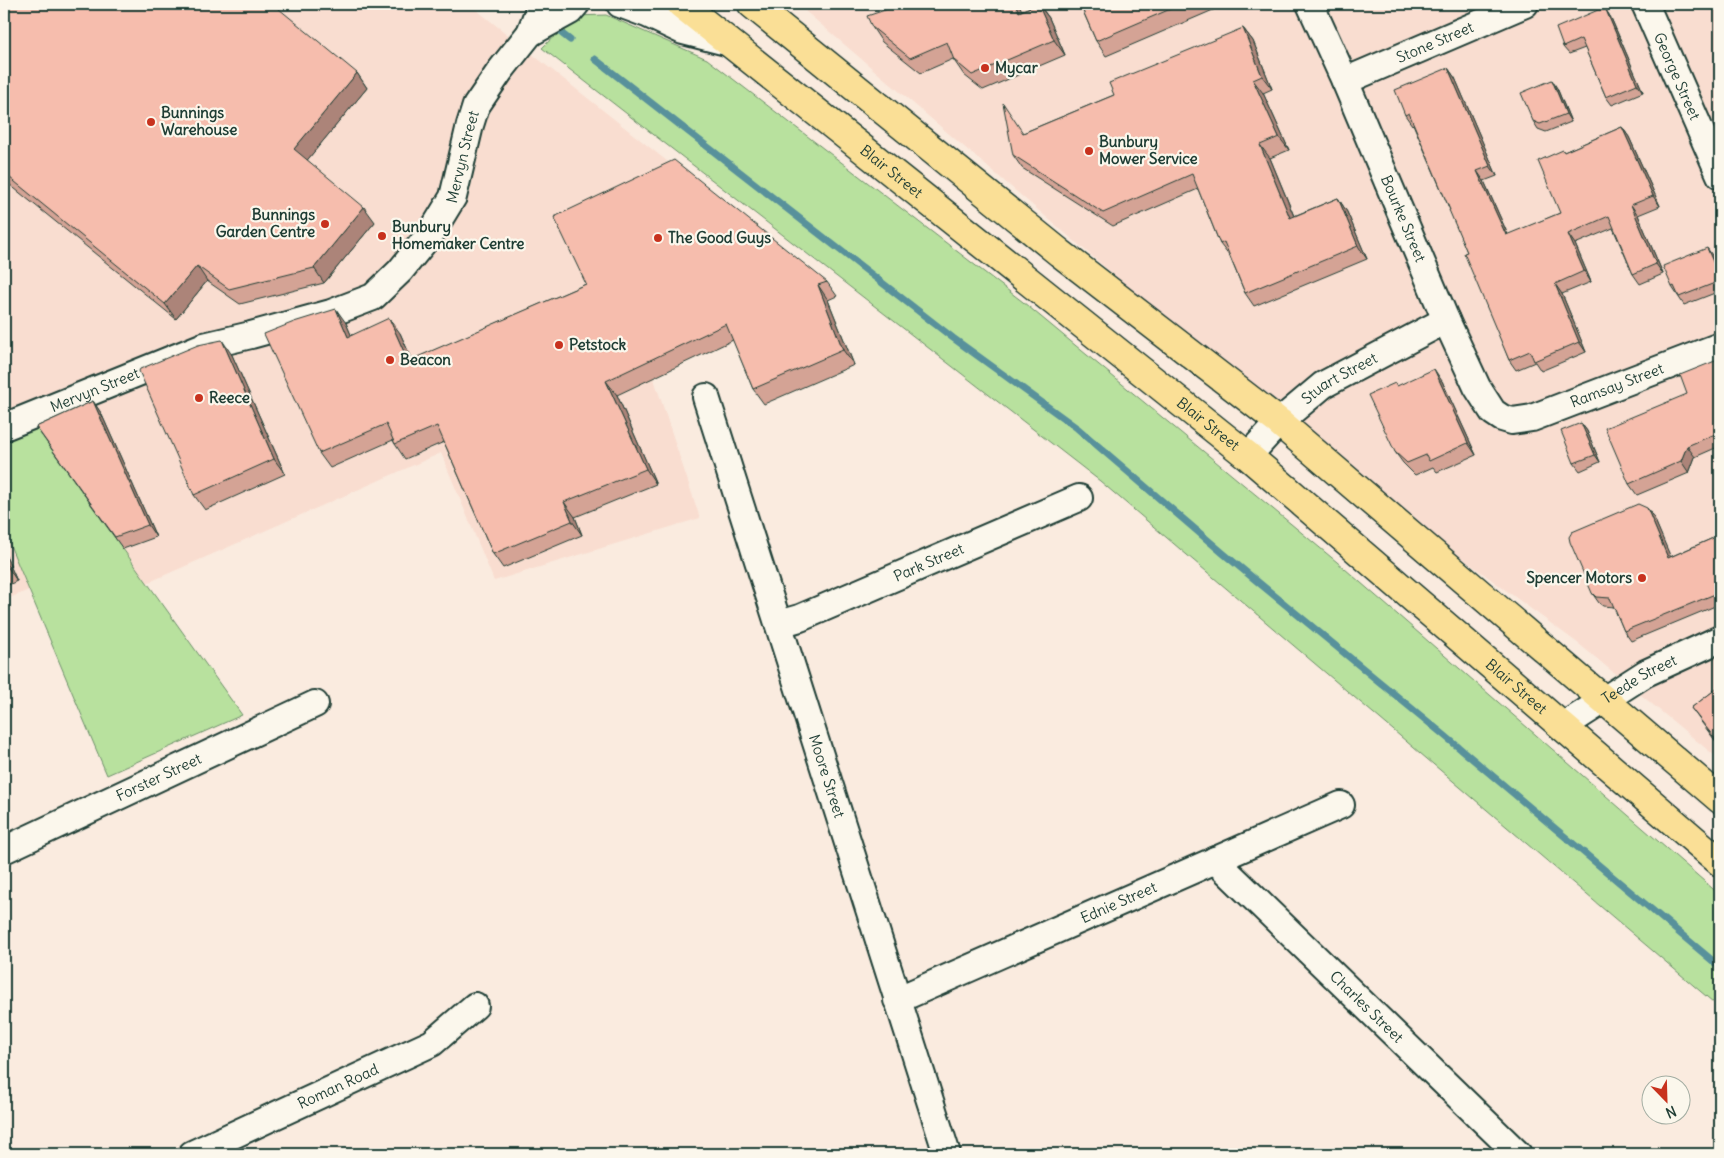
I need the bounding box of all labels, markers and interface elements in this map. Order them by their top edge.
street label: Stone Street [1393,17,1476,67]
street label: George Street [1650,30,1705,123]
place label: Mycar [995,58,1039,78]
marker: Mycar [979,62,991,74]
place label: Bunnings Warehouse [161,103,237,139]
street label: Mervyn Street [442,108,483,205]
marker: Bunnings Warehouse [145,116,157,128]
place label: Bunbury Mower Service [1099,132,1198,168]
street label: Blair Street [856,141,927,202]
marker: Bunbury Mower Service [1083,145,1095,157]
street label: Bourke Street [1377,172,1430,265]
place label: Bunnings Garden Centre [216,205,315,241]
place label: Bunbury Homemaker Centre [392,217,524,253]
marker: Bunnings Garden Centre [319,218,331,230]
place label: The Good Guys [668,228,771,248]
marker: Bunbury Homemaker Centre [376,230,388,242]
marker: The Good Guys [652,232,664,244]
place label: Petstock [569,335,627,354]
marker: Petstock [553,339,565,351]
street label: Stuart Street [1297,348,1380,408]
place label: Beacon [400,350,451,369]
marker: Beacon [384,354,396,366]
street label: Ramsay Street [1567,358,1666,412]
street label: Mervyn Street [47,363,142,416]
place label: Reece [209,388,250,407]
marker: Reece [193,392,205,404]
street label: Blair Street [1173,393,1244,455]
street label: Park Street [891,539,967,586]
place label: Spencer Motors [1526,568,1632,588]
marker: Spencer Motors [1636,572,1648,584]
street label: Teede Street [1598,650,1680,708]
street label: Blair Street [1482,655,1551,718]
street label: Moore Street [805,732,849,820]
street label: Forster Street [113,749,204,805]
street label: Ednie Street [1077,877,1159,927]
street label: Charles Street [1326,967,1408,1047]
street label: Roman Road [294,1059,382,1113]
north arrow [1642,1076,1692,1126]
text: N [1663,1102,1679,1122]

